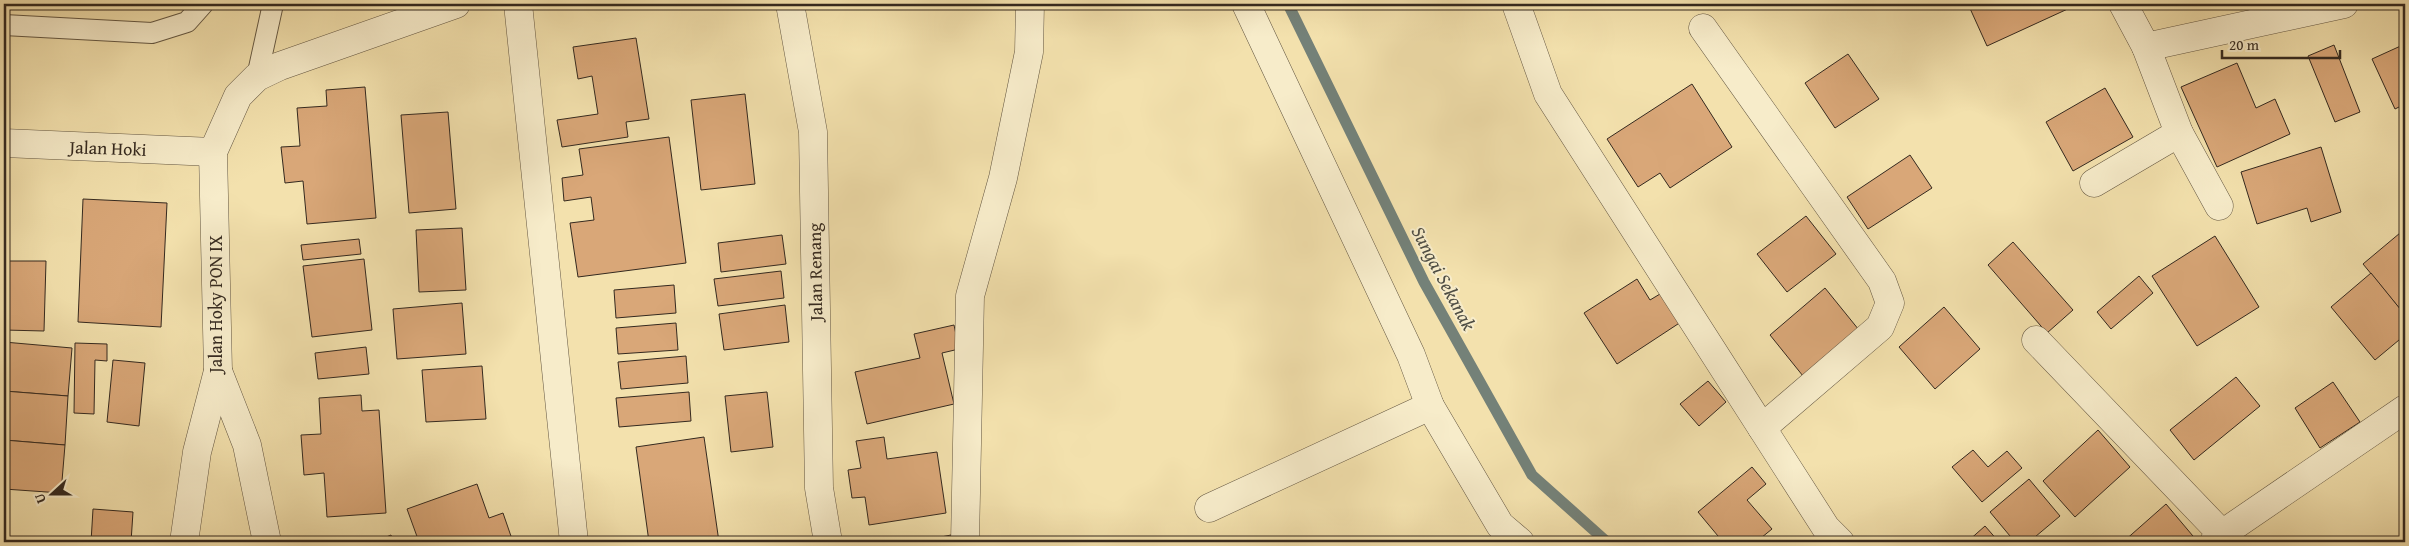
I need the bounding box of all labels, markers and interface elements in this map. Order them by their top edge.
scale bar [2222,28,2339,60]
text: 20 m [2229,34,2260,55]
street label: Jalan Hoki [67,133,147,163]
water label: Sungai Sekanak [1405,221,1483,335]
street label: Jalan Renang [801,223,829,323]
street label: Jalan Hoky PON IX [202,235,229,375]
north arrow [28,468,78,518]
text: U [29,490,51,507]

